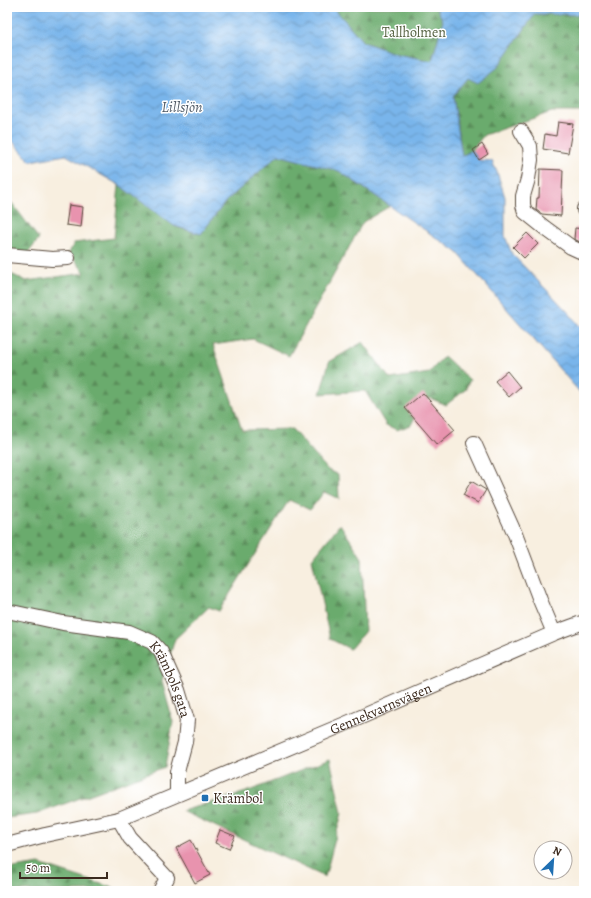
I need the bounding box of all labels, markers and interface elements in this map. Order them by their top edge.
park label: Tallholmen [382,23,446,42]
water label: Lillsjön [161,97,203,117]
street label: Krämbols gata [145,636,195,720]
street label: Gennekvarnsvägen [327,678,435,739]
place label: Krämbol [213,789,263,808]
marker: Krämbol [200,793,210,803]
north arrow [533,840,573,880]
text: N [550,843,564,860]
scale bar [20,854,107,880]
text: 50 m [26,860,50,876]

